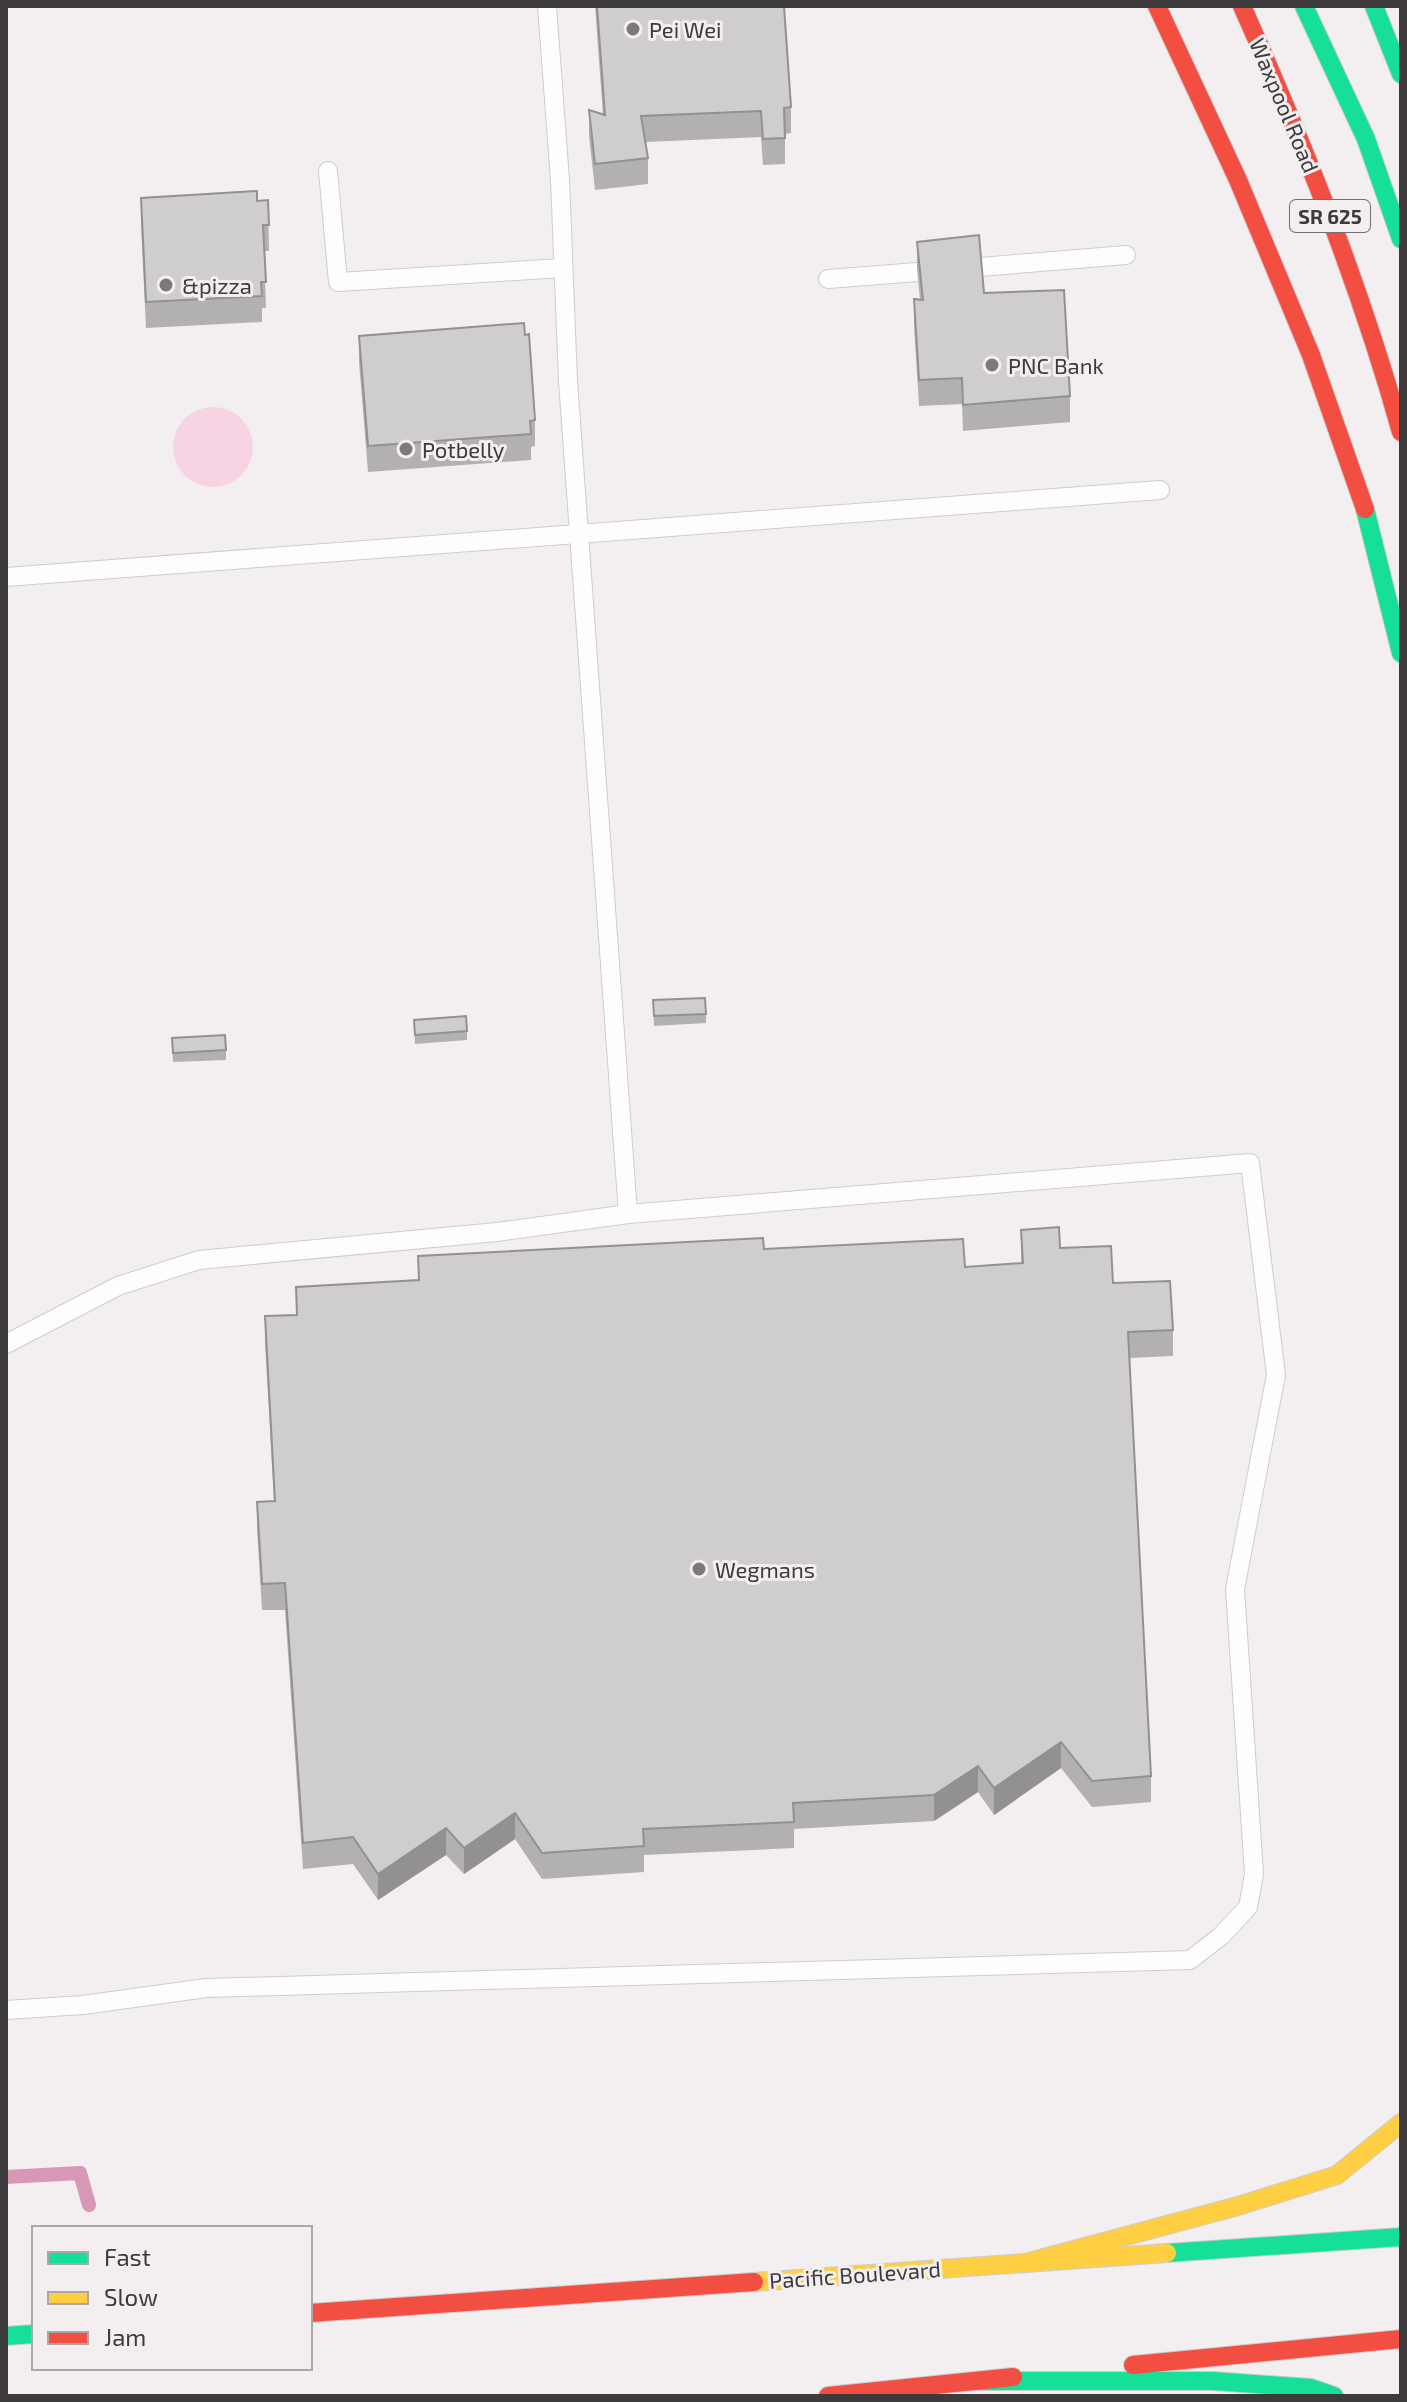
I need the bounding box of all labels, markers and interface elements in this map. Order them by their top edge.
place label: Pei Wei [649,16,721,42]
marker: Pei Wei [624,20,642,38]
street label: Waxpool Road [1245,34,1325,176]
road number: SR 625 [1290,200,1370,232]
place label: &pizza [182,272,252,298]
marker: &pizza [157,276,175,294]
place label: PNC Bank [1008,352,1104,378]
marker: PNC Bank [983,356,1001,374]
place label: Potbelly [422,436,505,462]
marker: Potbelly [397,440,415,458]
place label: Wegmans [715,1556,815,1582]
marker: Wegmans [690,1560,708,1578]
legend [32,2226,312,2370]
text: Fast [104,2242,151,2271]
street label: Pacific Boulevard [768,2255,942,2293]
text: Slow [104,2282,158,2311]
text: Jam [104,2322,146,2351]

